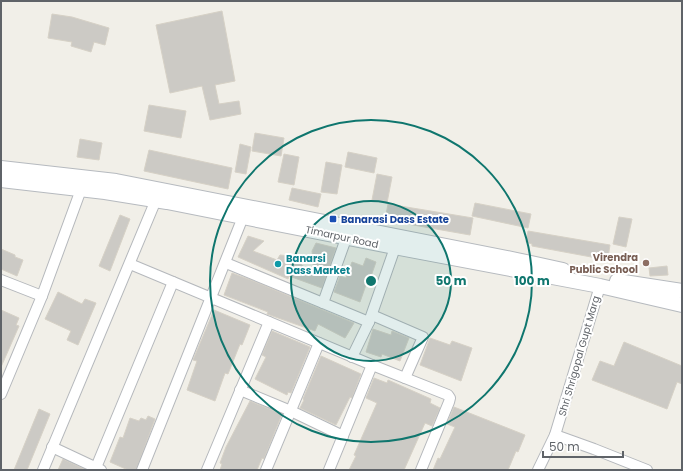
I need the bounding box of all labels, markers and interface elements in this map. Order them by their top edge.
place label: Banarasi Dass Estate [341,212,449,227]
marker: Banarasi Dass Estate [328,214,338,224]
street label: Timarpur Road [304,222,380,252]
place label: Virendra Public School [570,250,638,277]
place label: Banarsi Dass Market [286,251,350,278]
marker: Virendra Public School [641,258,651,268]
marker: Banarsi Dass Market [273,259,283,269]
text: 50 m [436,272,467,289]
text: 100 m [514,272,550,289]
centre of rings [364,274,378,288]
street label: Shri Shrigopal Gupt Marg [555,294,603,418]
scale bar [543,433,623,459]
text: 50 m [549,438,580,455]

